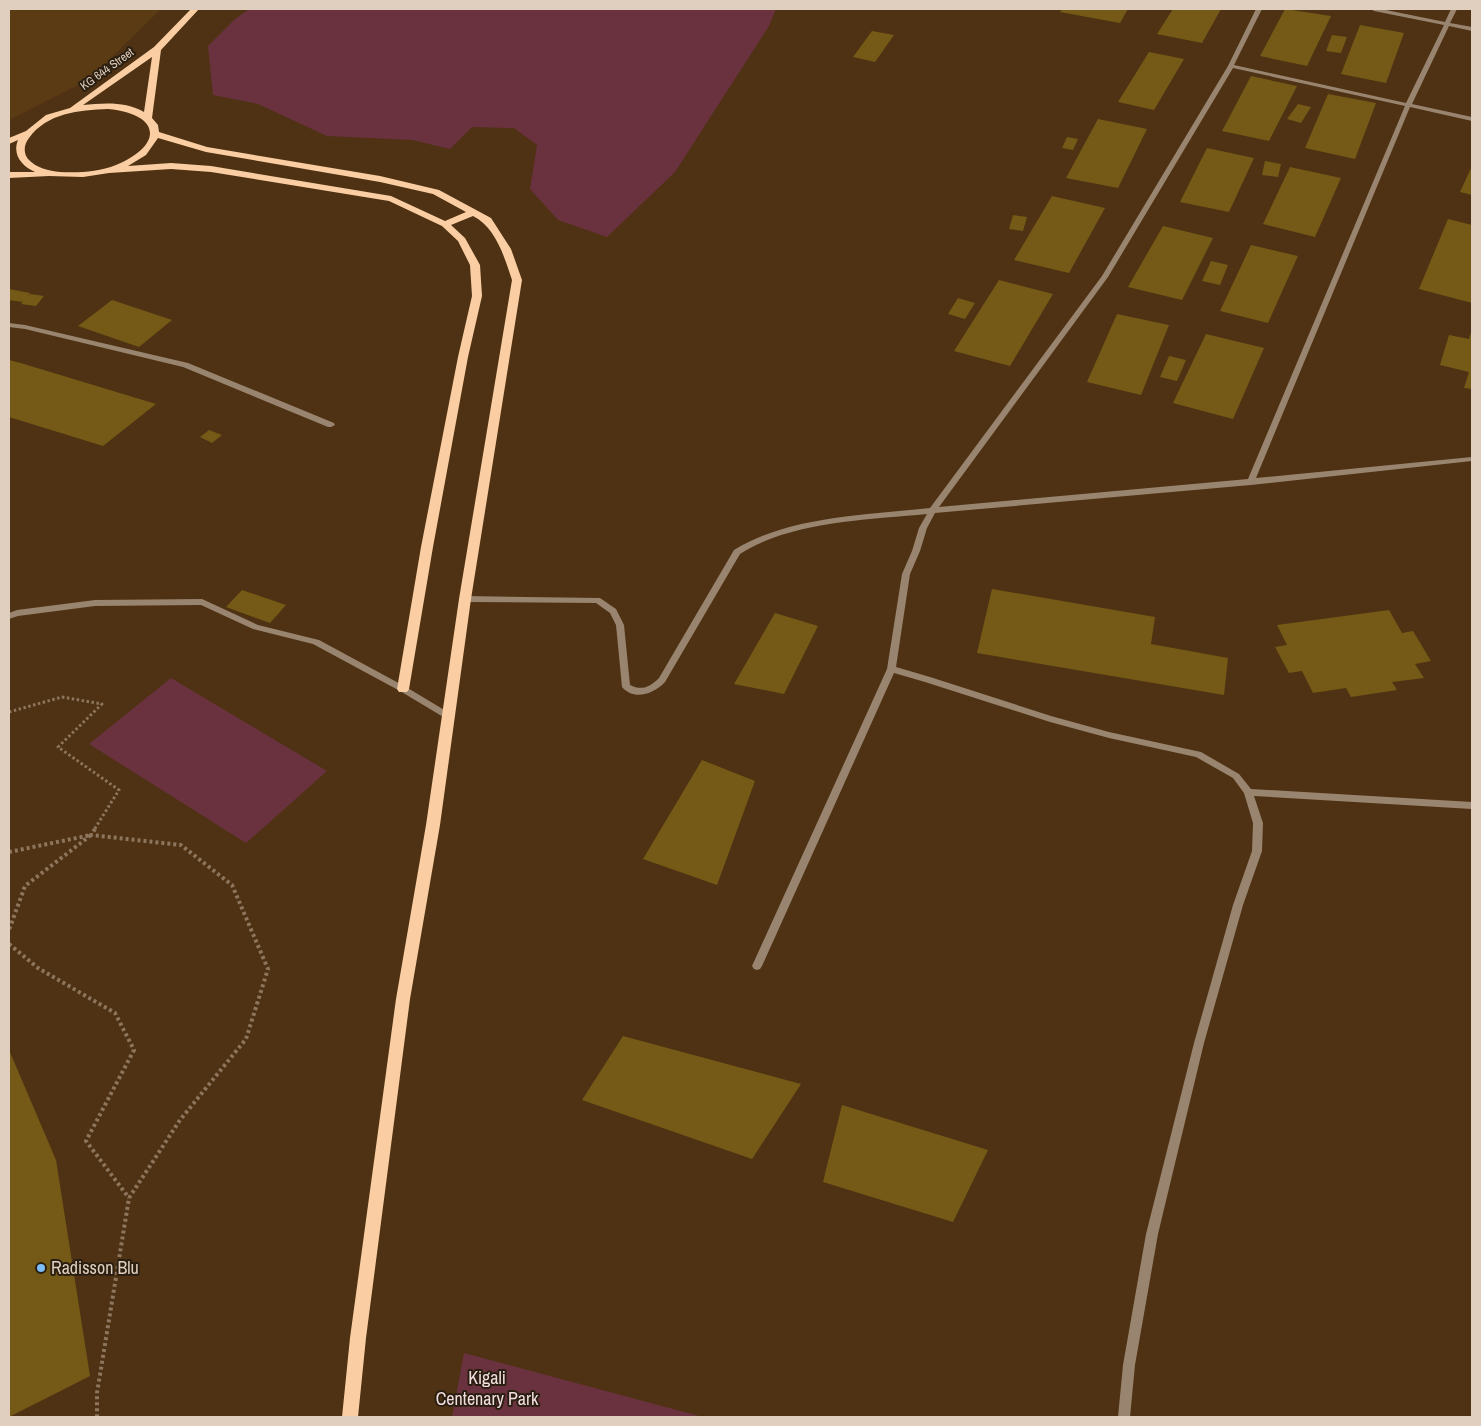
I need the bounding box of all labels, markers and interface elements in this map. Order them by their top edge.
street label: KG 644 Street [77,44,137,94]
place label: Radisson Blu [51,1255,139,1280]
marker: Radisson Blu [35,1262,47,1274]
park label: Kigali Centenary Park [436,1365,539,1411]

